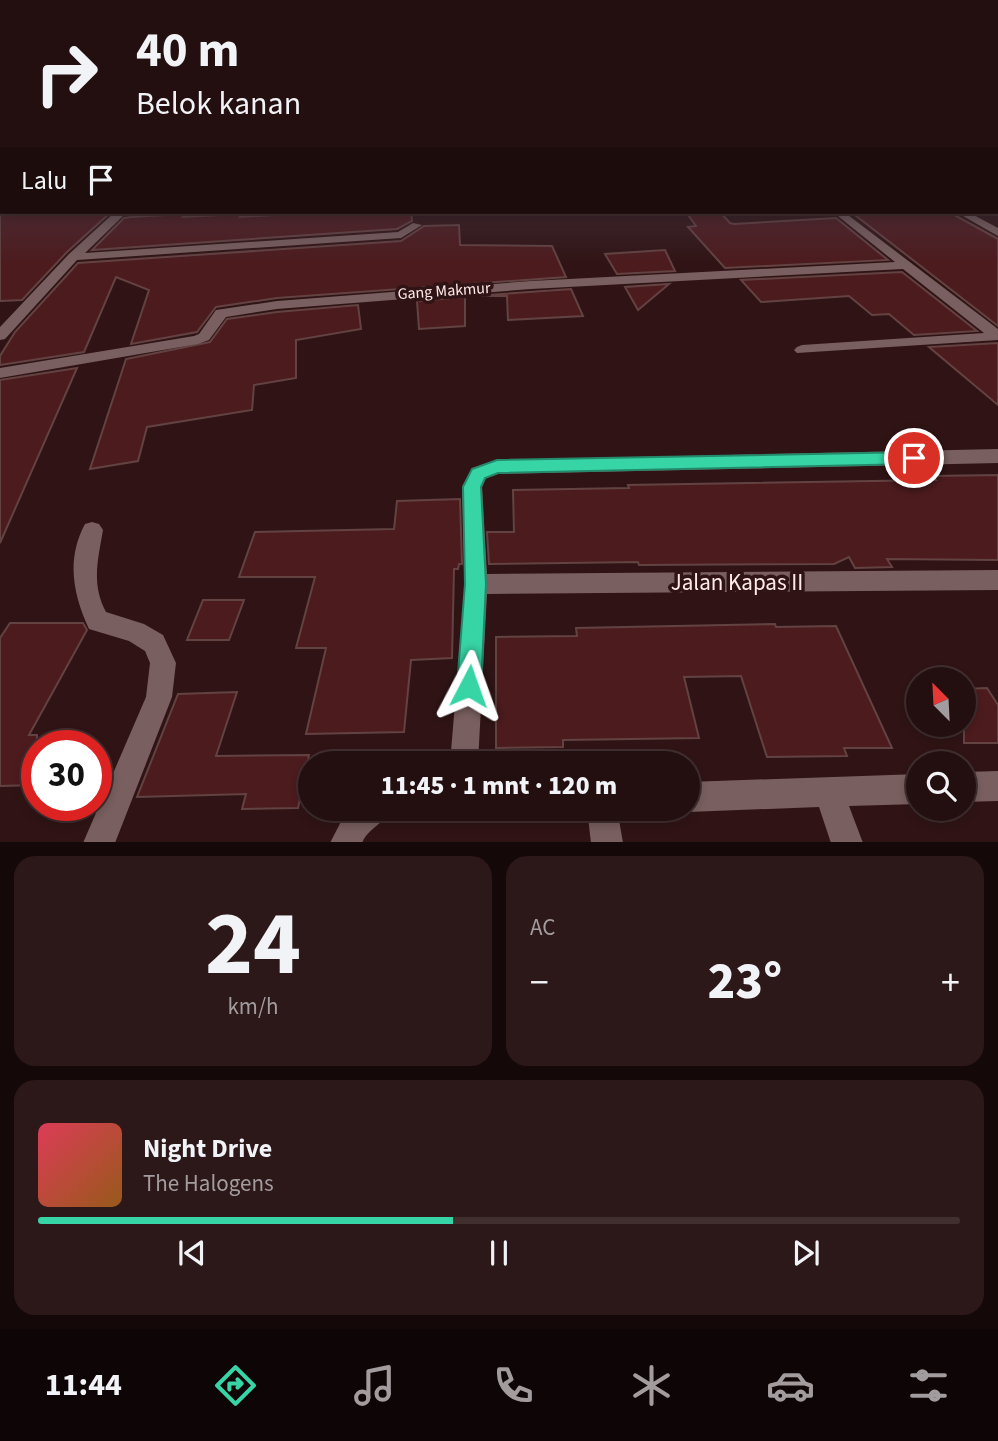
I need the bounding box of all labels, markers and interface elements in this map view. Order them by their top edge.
text: 40 m [136,16,240,86]
icon: right [21,28,112,119]
text: Belok kanan [136,81,301,127]
icon: arrive [82,161,120,199]
text: Lalu [21,162,68,199]
street label: Gang Makmur [397,277,492,305]
pin [884,428,944,488]
icon: arrive [895,439,933,477]
street label: Jalan Kapas II [671,566,803,599]
position arrow [432,649,506,723]
north arrow [906,667,976,737]
map controls [906,667,976,821]
speed limit sign: 30 [21,730,112,821]
button: search [906,751,976,821]
text: 11:45 · 1 mnt · 120 m [381,767,617,804]
text: 24 [205,880,301,1009]
text: AC [530,911,555,944]
text: 23° [708,945,782,1019]
text: − [530,956,549,1010]
text: + [941,956,960,1010]
text: km/h [227,990,279,1023]
text: Night Drive [143,1130,272,1167]
text: The Halogens [143,1167,274,1200]
icon: previous [173,1234,211,1272]
icon: pause [480,1234,518,1272]
icon: next [787,1234,825,1272]
icon: directions [211,1361,260,1410]
icon: music [350,1361,399,1410]
icon: phone [489,1361,538,1410]
icon: climate [627,1361,676,1410]
icon: car [766,1361,815,1410]
icon: filters [904,1361,953,1410]
text: 11:44 [45,1362,122,1408]

